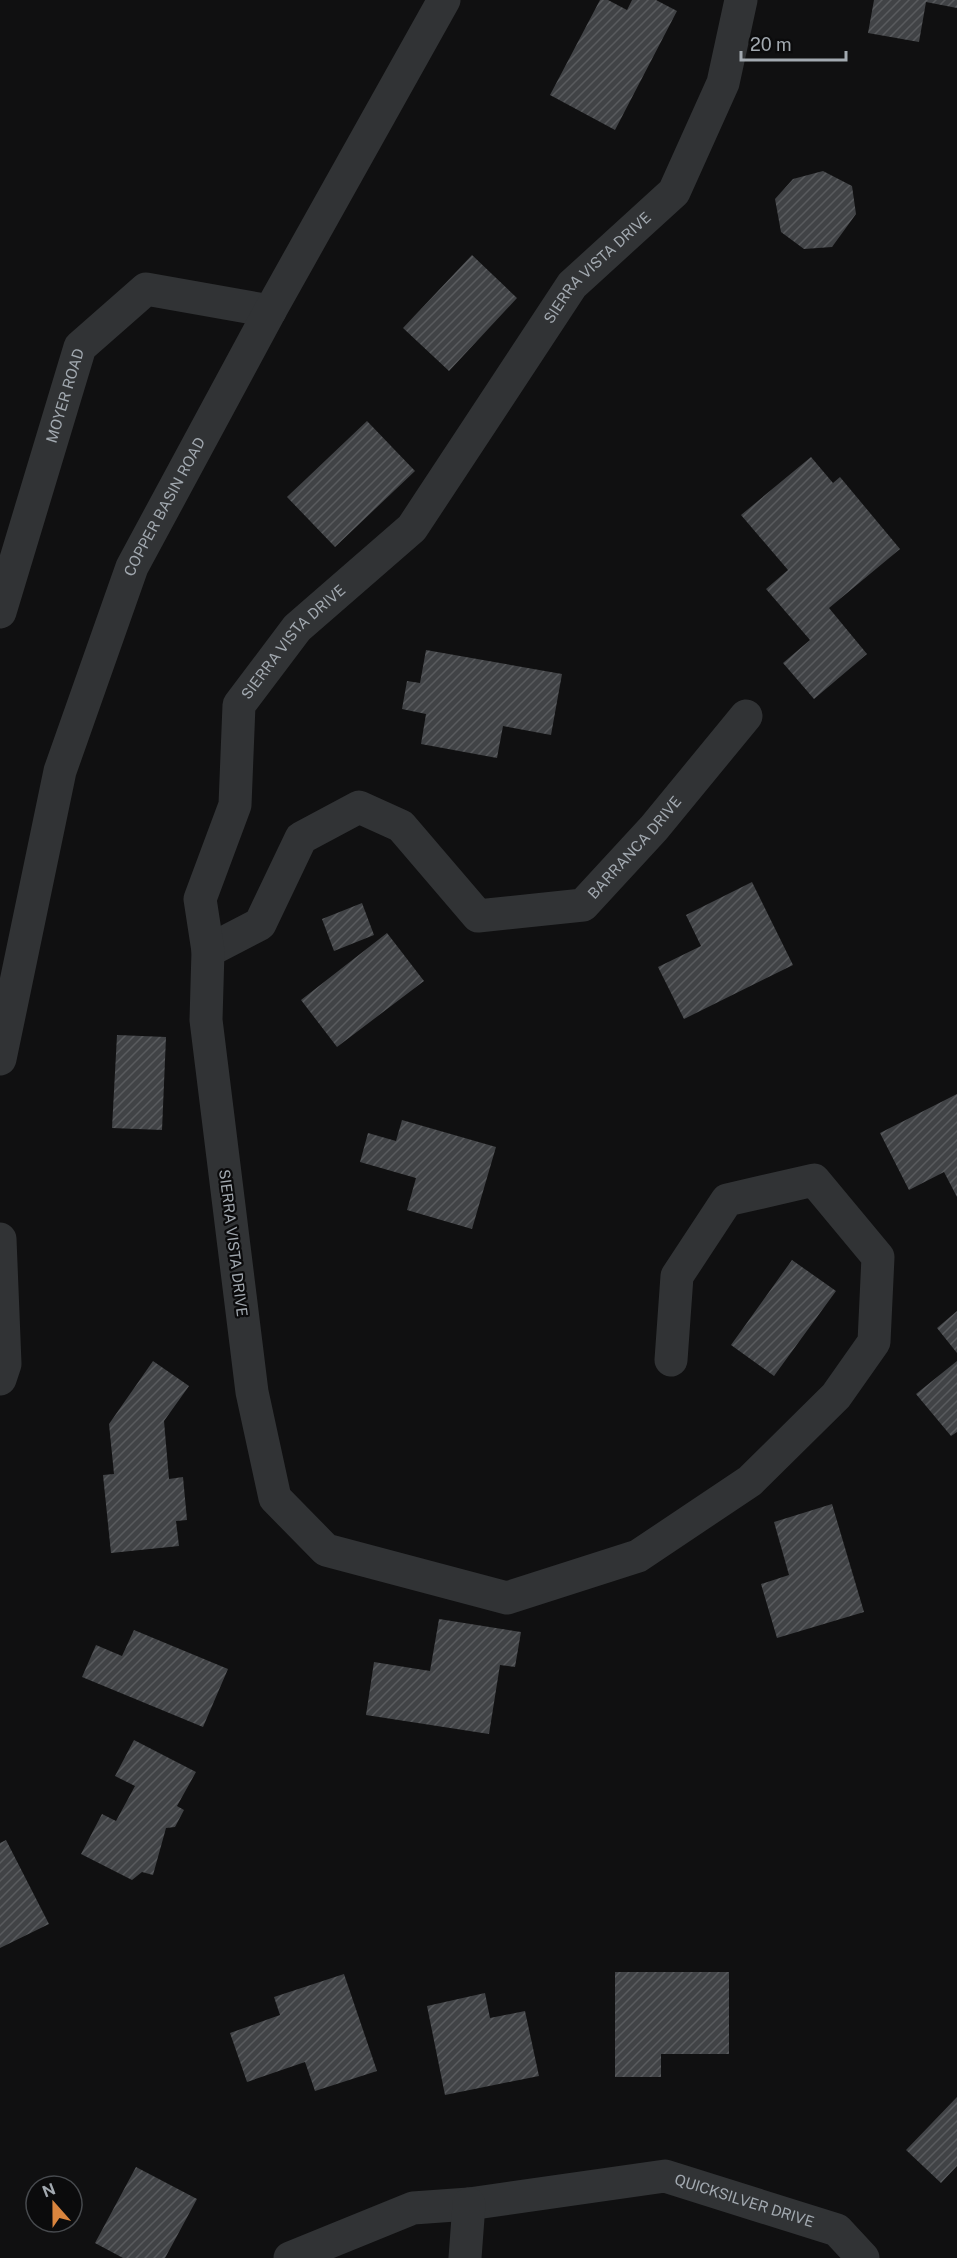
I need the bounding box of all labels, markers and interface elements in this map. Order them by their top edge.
scale bar [741,24,846,62]
text: 20 m [750,34,792,55]
street label: SIERRA VISTA DRIVE [540,208,654,326]
street label: MOYER ROAD [43,346,87,445]
street label: COPPER BASIN ROAD [121,434,208,578]
street label: SIERRA VISTA DRIVE [238,581,349,702]
street label: BARRANCA DRIVE [584,793,685,902]
street label: SIERRA VISTA DRIVE [216,1168,251,1318]
street label: QUICKSILVER DRIVE [673,2171,816,2230]
north arrow [24,2174,84,2234]
text: N [40,2179,58,2202]

